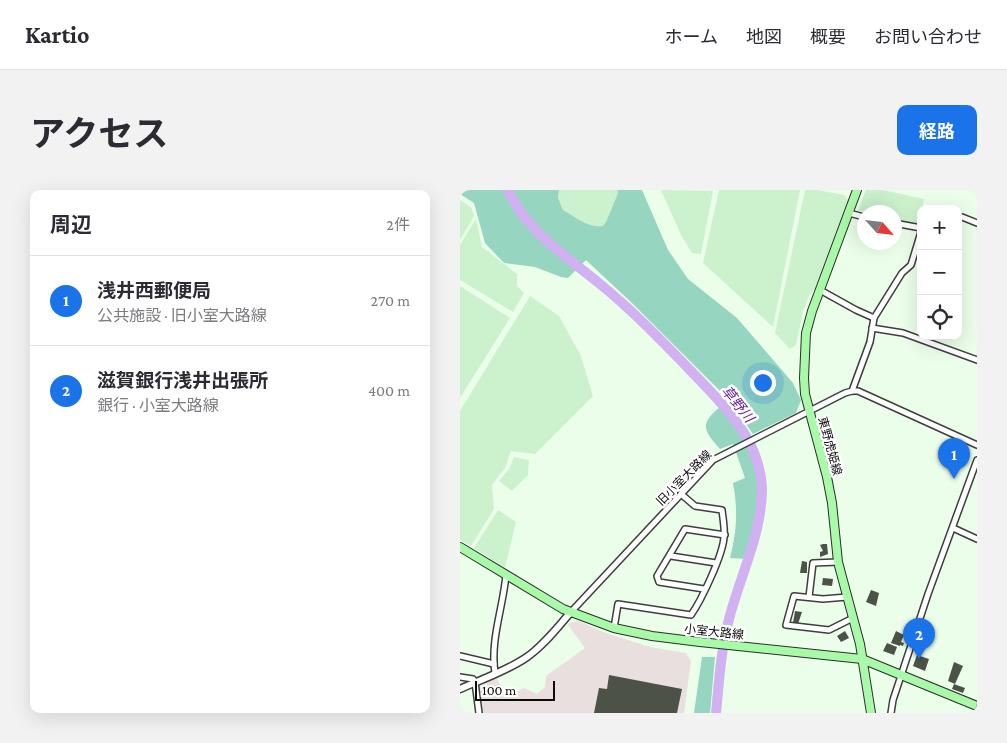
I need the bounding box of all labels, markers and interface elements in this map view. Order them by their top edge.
text: Kartio [25,21,90,48]
text: ホーム [665,27,718,47]
text: 地図 [746,27,782,47]
text: 概要 [810,27,846,47]
text: お問い合わせ [874,27,982,47]
button: 経路 [897,105,977,155]
text: アクセス [30,115,168,154]
north arrow [857,205,902,250]
map controls [917,205,962,340]
button: + [917,205,962,250]
text: 周辺 [50,213,92,237]
text: 2件 [386,216,410,233]
button: − [917,250,962,295]
text: 浅井西郵便局 [97,280,211,301]
text: 1 [63,292,69,309]
text: 270 m [371,292,410,309]
button: locate [917,295,962,340]
text: 公共施設 · 旧小室大路線 [97,307,267,324]
text: 滋賀銀行浅井出張所 [97,370,268,391]
your location [750,370,776,396]
text: 2 [62,382,70,399]
text: 400 m [368,382,410,399]
water label: 草野川 [719,383,759,427]
text: 銀行 · 小室大路線 [97,397,219,414]
street label: 東野虎姫線 [815,415,845,477]
pin: 1 [938,438,970,479]
street label: 旧小室大路線 [654,448,714,508]
pin: 2 [903,618,935,659]
street label: 小室大路線 [683,622,745,642]
scale bar [475,678,555,701]
text: 100 m [482,682,516,698]

